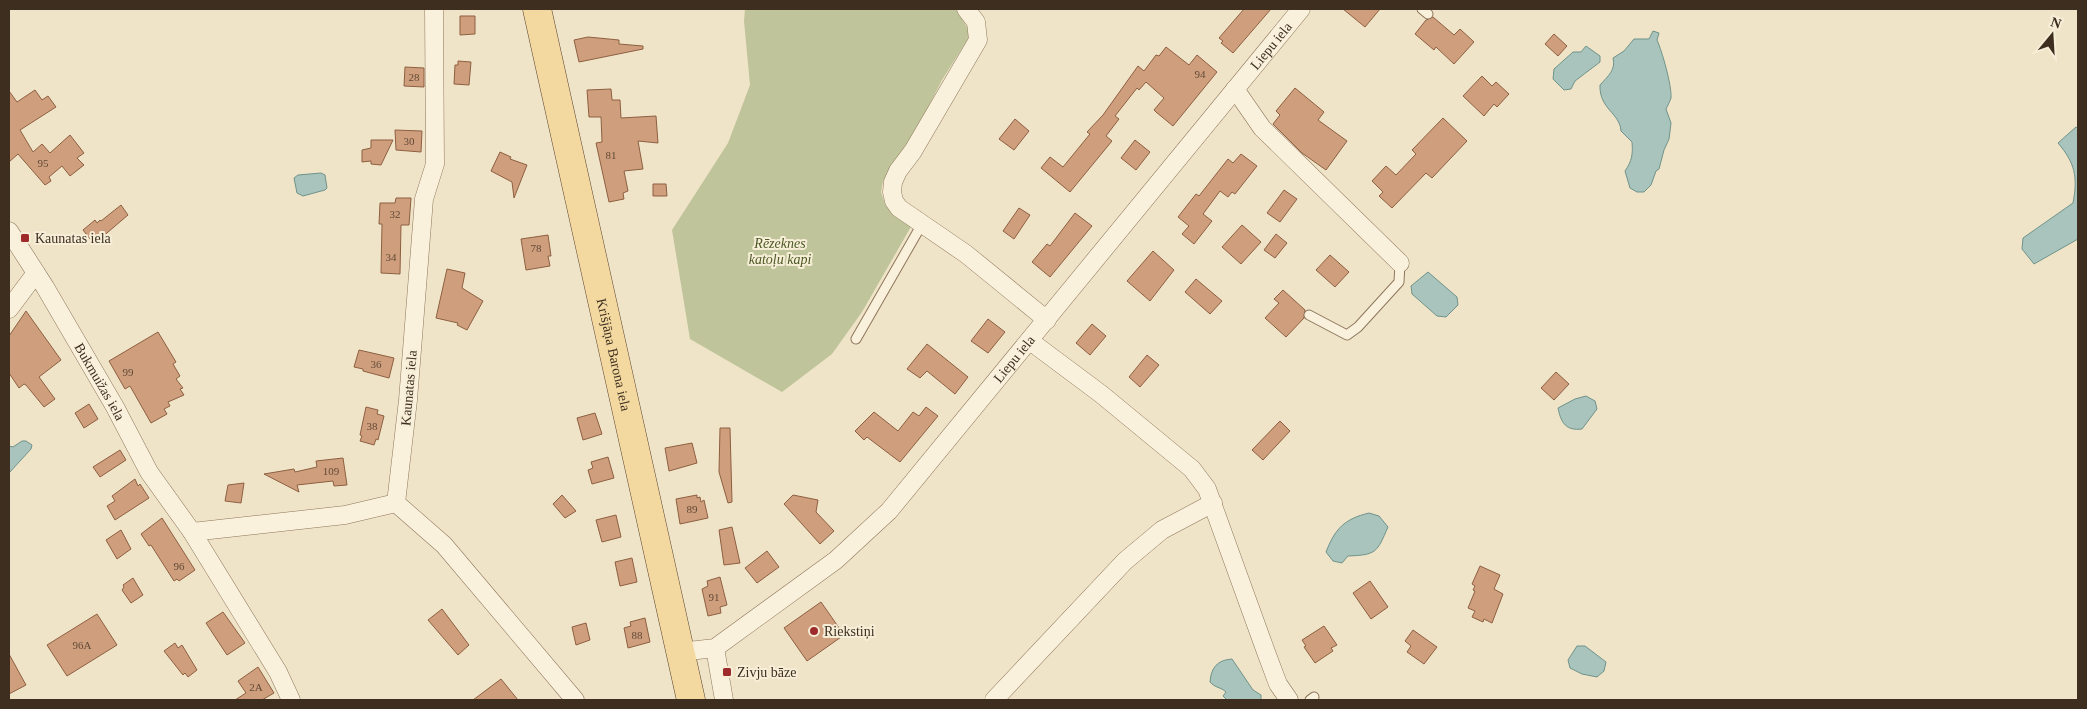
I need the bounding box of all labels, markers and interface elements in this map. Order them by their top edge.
north arrow [2027,10,2077,60]
text: N [2049,14,2063,32]
street label: Liepu iela [1247,19,1295,72]
house number: 94 [1195,68,1206,80]
house number: 28 [409,71,420,83]
house number: 30 [404,135,415,147]
house number: 81 [606,149,617,161]
house number: 95 [38,157,49,169]
house number: 32 [390,208,401,220]
place label: Kaunatas iela [35,231,112,246]
marker: Kaunatas iela [19,232,31,244]
park label: Rēzeknes katoļu kapi [749,236,811,268]
house number: 78 [531,242,542,254]
house number: 34 [386,251,397,263]
street label: Krišjāņa Barona iela [594,297,634,413]
street label: Liepu iela [990,332,1038,385]
street label: Bukmuižas iela [72,340,128,423]
street label: Kaunatas iela [398,349,420,426]
house number: 36 [371,358,382,370]
house number: 99 [123,366,134,378]
house number: 38 [367,420,378,432]
house number: 109 [323,465,340,477]
house number: 89 [687,503,698,515]
house number: 96 [174,560,185,572]
house number: 91 [709,591,720,603]
place label: Riekstiņi [824,624,875,640]
marker: Riekstiņi [808,625,820,637]
house number: 88 [632,629,643,641]
house number: 96A [73,639,92,651]
place label: Zivju bāze [737,665,796,680]
marker: Zivju bāze [721,666,733,678]
house number: 2A [249,681,263,693]

